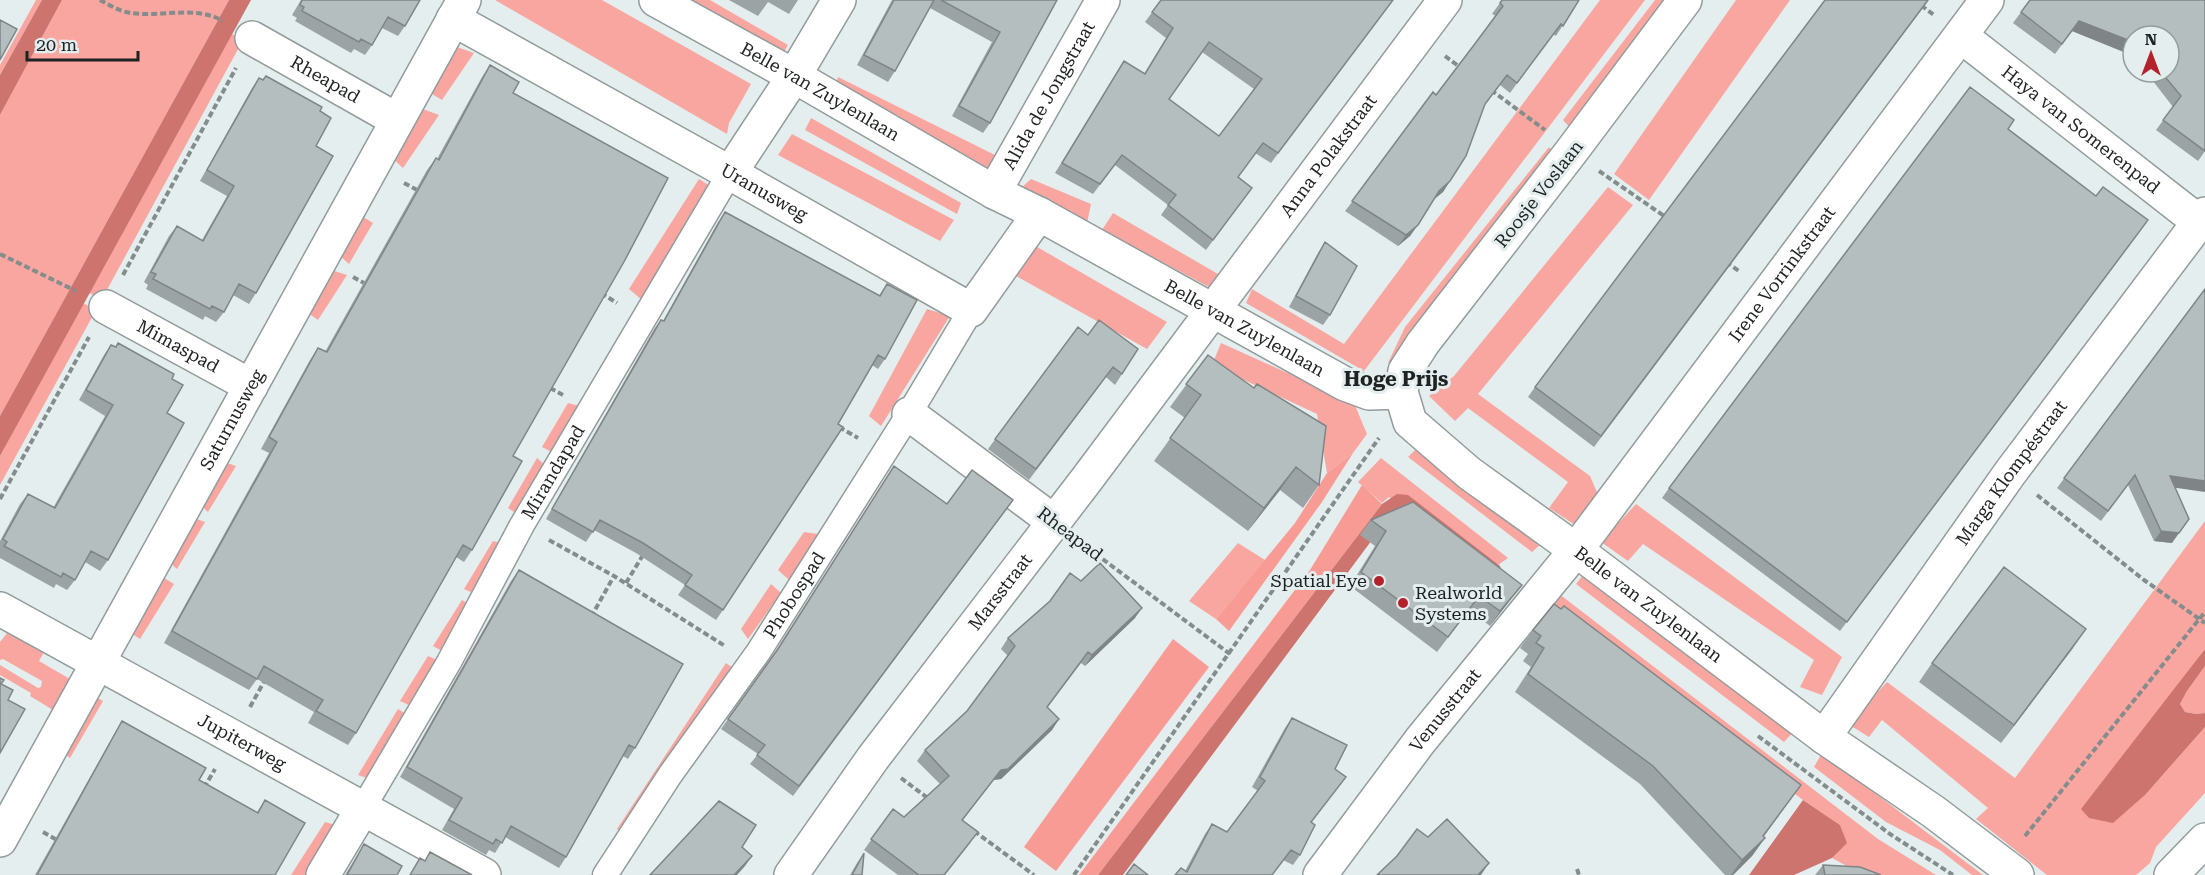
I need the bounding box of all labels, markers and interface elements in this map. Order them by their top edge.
street label: Alida de Jongstraat [998,17,1099,173]
scale bar [27,24,138,62]
north arrow [2121,24,2181,84]
text: N [2145,30,2157,49]
text: 20 m [36,34,77,55]
street label: Belle van Zuylenlaan [737,38,904,145]
street label: Rheapad [287,51,364,107]
street label: Haya van Somerenpad [1998,61,2165,198]
street label: Anna Polakstraat [1276,90,1381,221]
street label: Roosje Voslaan [1490,136,1587,252]
street label: Uranusweg [717,159,812,225]
street label: Irene Vorrinkstraat [1724,202,1839,346]
street label: Belle van Zuylenlaan [1161,275,1329,381]
street label: Mimaspad [134,315,223,377]
street label: Saturnusweg [195,365,268,474]
district label: Hoge Prijs [1344,367,1448,391]
street label: Marga Klompéstraat [1951,396,2071,549]
street label: Mirandapad [517,421,589,523]
street label: Rheapad [1033,502,1107,565]
street label: Belle van Zuylenlaan [1570,542,1727,667]
street label: Phobospad [759,547,829,642]
street label: Marsstraat [964,549,1036,634]
place label: Spatial Eye [1271,570,1367,591]
marker: Spatial Eye [1372,574,1386,588]
place label: Realworld Systems [1415,582,1503,624]
marker: Realworld Systems [1396,596,1410,610]
street label: Venusstraat [1405,664,1485,756]
street label: Jupiterweg [194,709,291,775]

